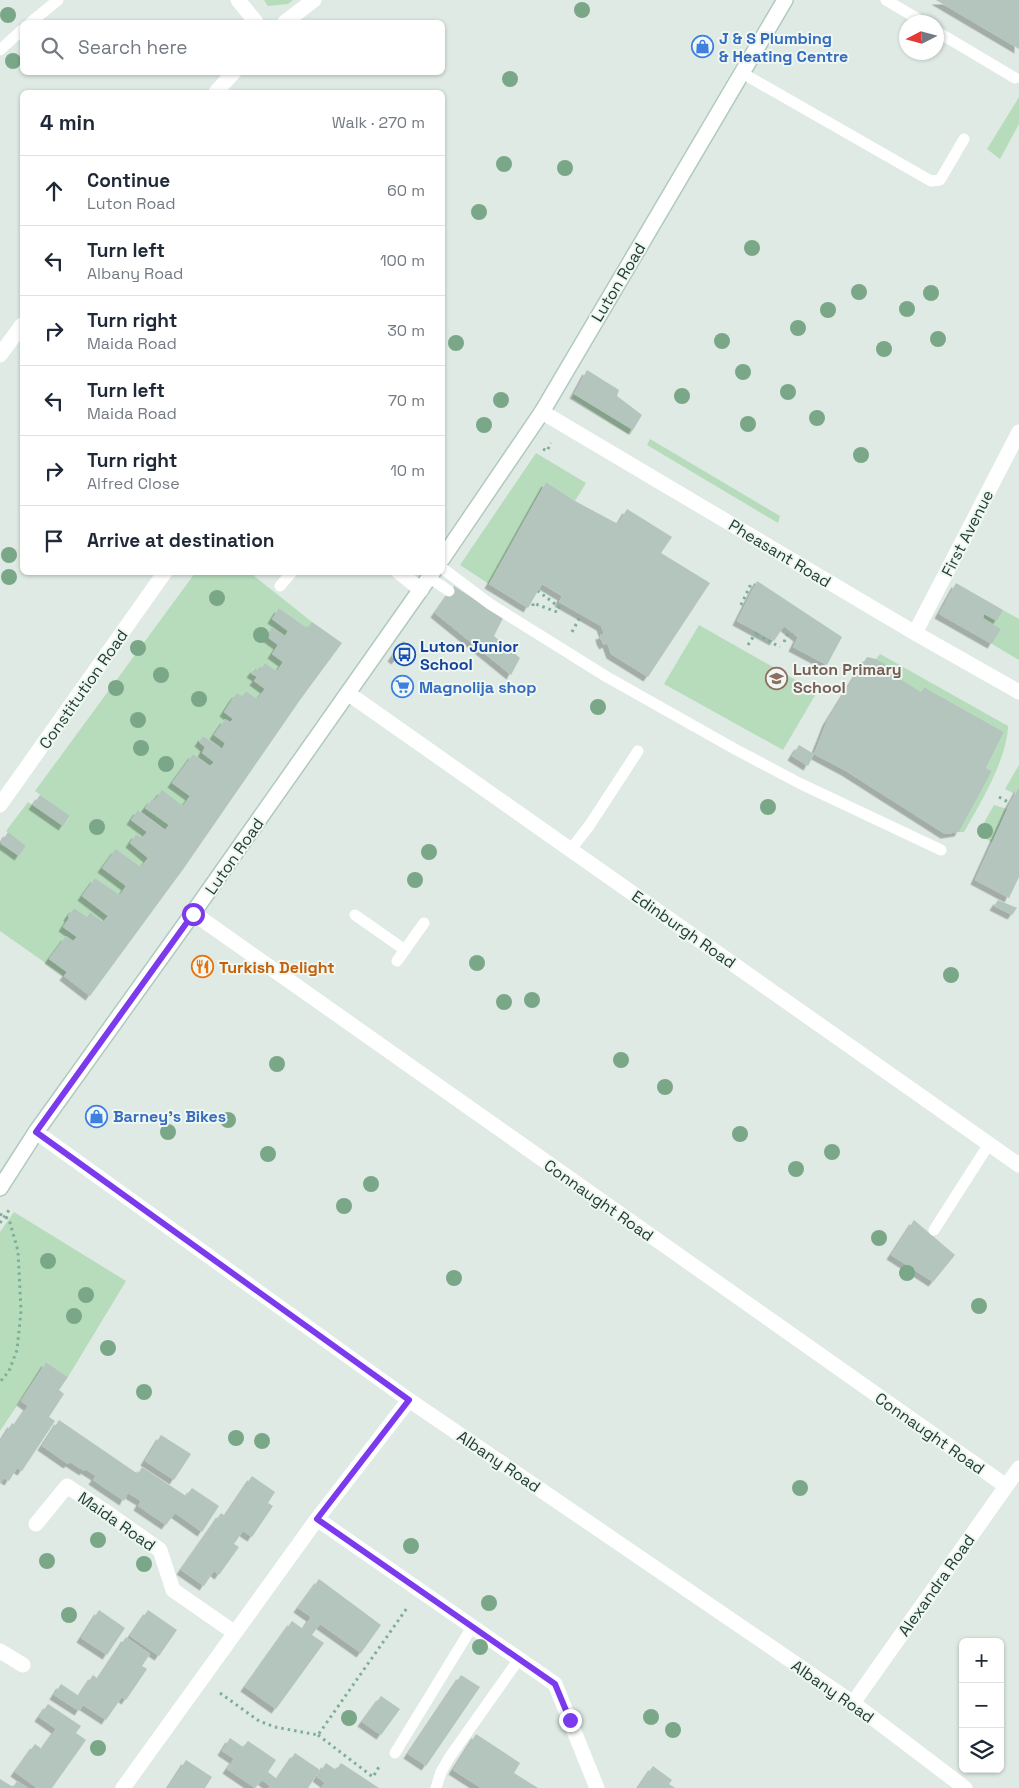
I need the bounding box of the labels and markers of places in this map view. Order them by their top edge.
place label: J & S Plumbing & Heating Centre [719,28,848,67]
shop icon: J & S Plumbing & Heating Centre [691,35,715,59]
place label: Luton Junior School [420,636,519,675]
bus stop icon: Luton Junior School [392,643,416,667]
place label: Luton Primary School [793,659,902,698]
school or university icon: Luton Primary School [765,666,789,690]
supermarket icon: Magnolija shop [391,675,415,699]
place label: Magnolija shop [419,677,536,698]
restaurant icon: Turkish Delight [191,955,215,979]
place label: Turkish Delight [219,957,335,978]
shop icon: Barney's Bikes [85,1104,109,1128]
place label: Barney's Bikes [113,1106,226,1127]

